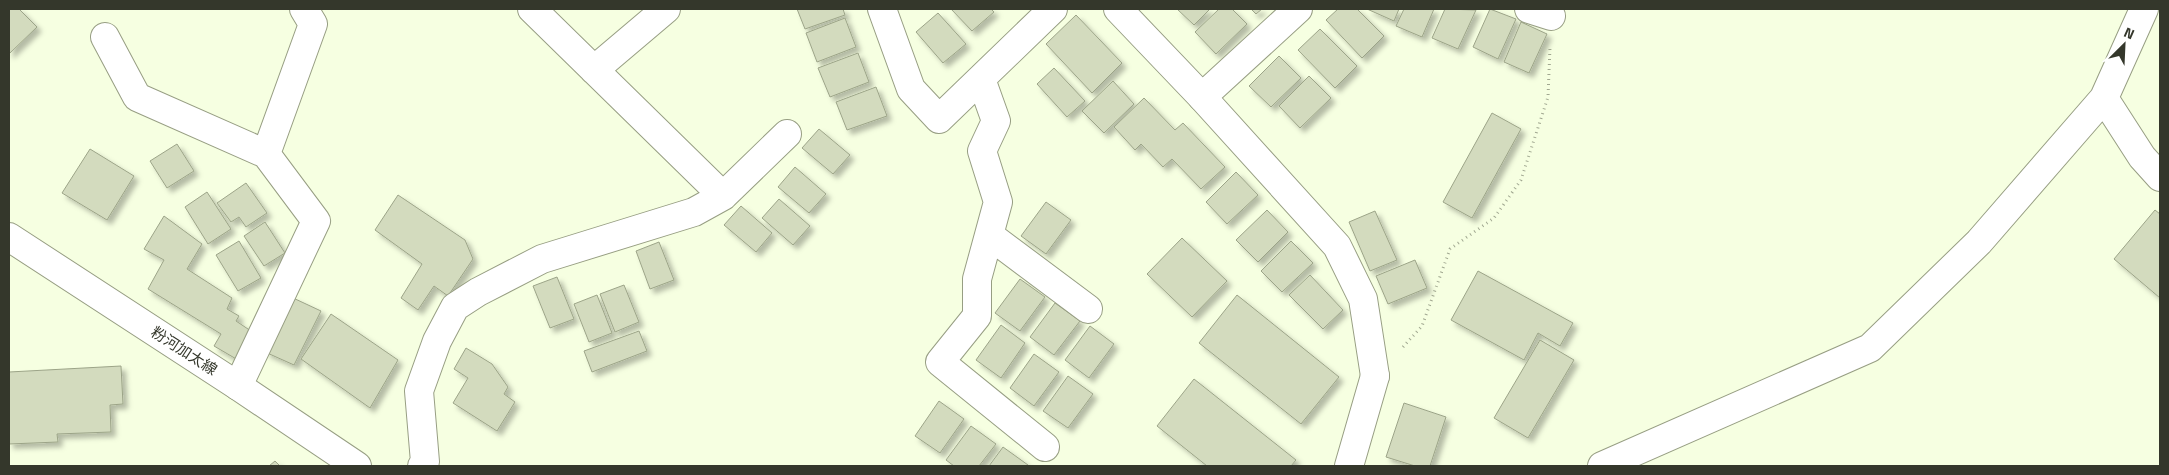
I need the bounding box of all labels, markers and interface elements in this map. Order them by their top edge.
north arrow [2099,20,2149,70]
text: N [2121,21,2138,44]
street label: 粉河加太線 [147,321,222,381]

